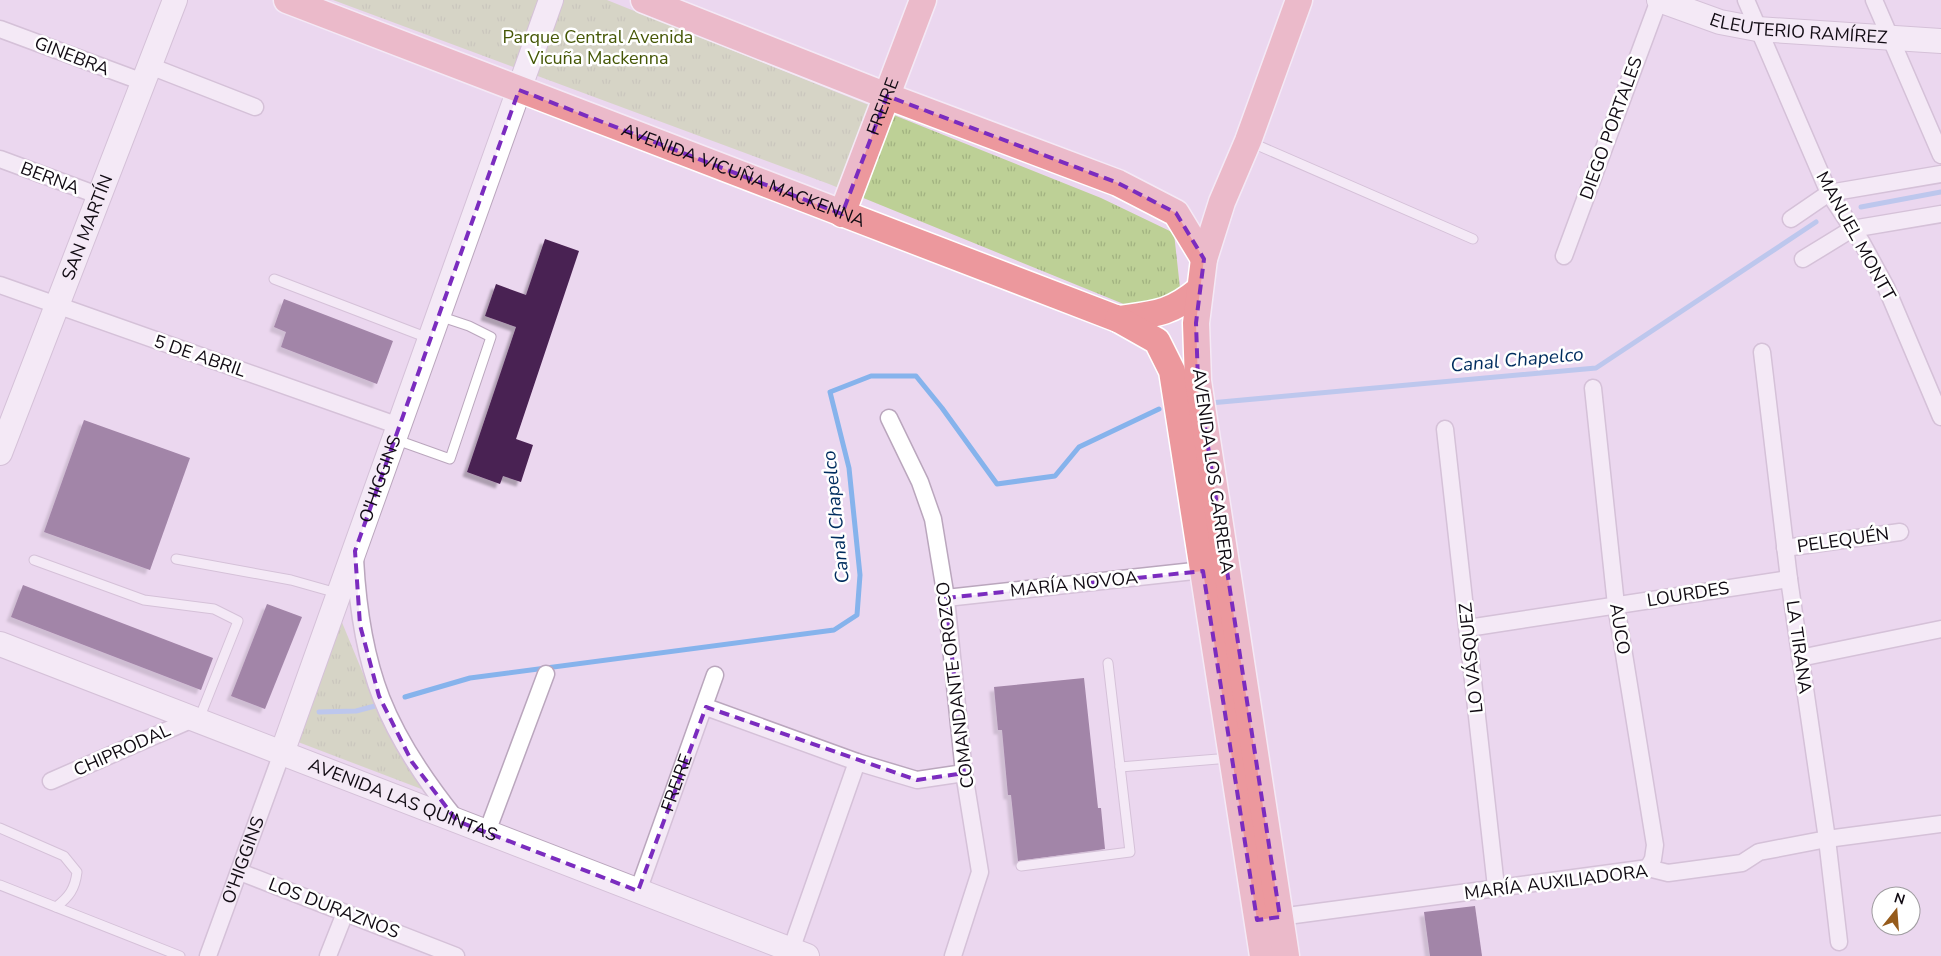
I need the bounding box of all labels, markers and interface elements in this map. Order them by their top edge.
street label: ELEUTERIO RAMÍREZ [1706,7,1889,50]
park label: Parque Central Avenida Vicuña Mackenna [503,25,693,70]
street label: GINEBRA [31,31,113,81]
street label: DIEGO PORTALES [1574,53,1648,203]
street label: FREIRE [861,74,904,139]
street label: AVENIDA VICUÑA MACKENNA [618,118,869,233]
street label: BERNA [17,156,83,200]
street label: MANUEL MONTT [1811,167,1902,305]
street label: SAN MARTÍN [56,171,118,283]
street label: 5 DE ABRIL [151,329,249,383]
water label: Canal Chapelco [1449,341,1585,379]
street label: AVENIDA LOS CARRERA [1187,367,1239,575]
street label: O'HIGGINS [353,432,407,526]
water label: Canal Chapelco [816,449,856,585]
street label: PELEQUÉN [1795,522,1891,558]
street label: MARÍA NOVOA [1009,565,1139,603]
street label: LOURDES [1645,576,1731,612]
street label: COMANDANTE OROZCO [930,580,980,790]
street label: LA TIRANA [1781,599,1817,695]
street label: LO VÁSQUEZ [1453,601,1489,714]
street label: AUCO [1604,602,1636,656]
street label: CHIPRODAL [70,718,174,782]
street label: FREIRE [655,751,698,815]
street label: AVENIDA LAS QUINTAS [305,752,501,847]
street label: O'HIGGINS [216,813,270,907]
street label: MARÍA AUXILIADORA [1463,859,1649,905]
street label: LOS DURAZNOS [265,872,403,944]
north arrow [1871,886,1921,936]
text: N [1892,888,1907,910]

